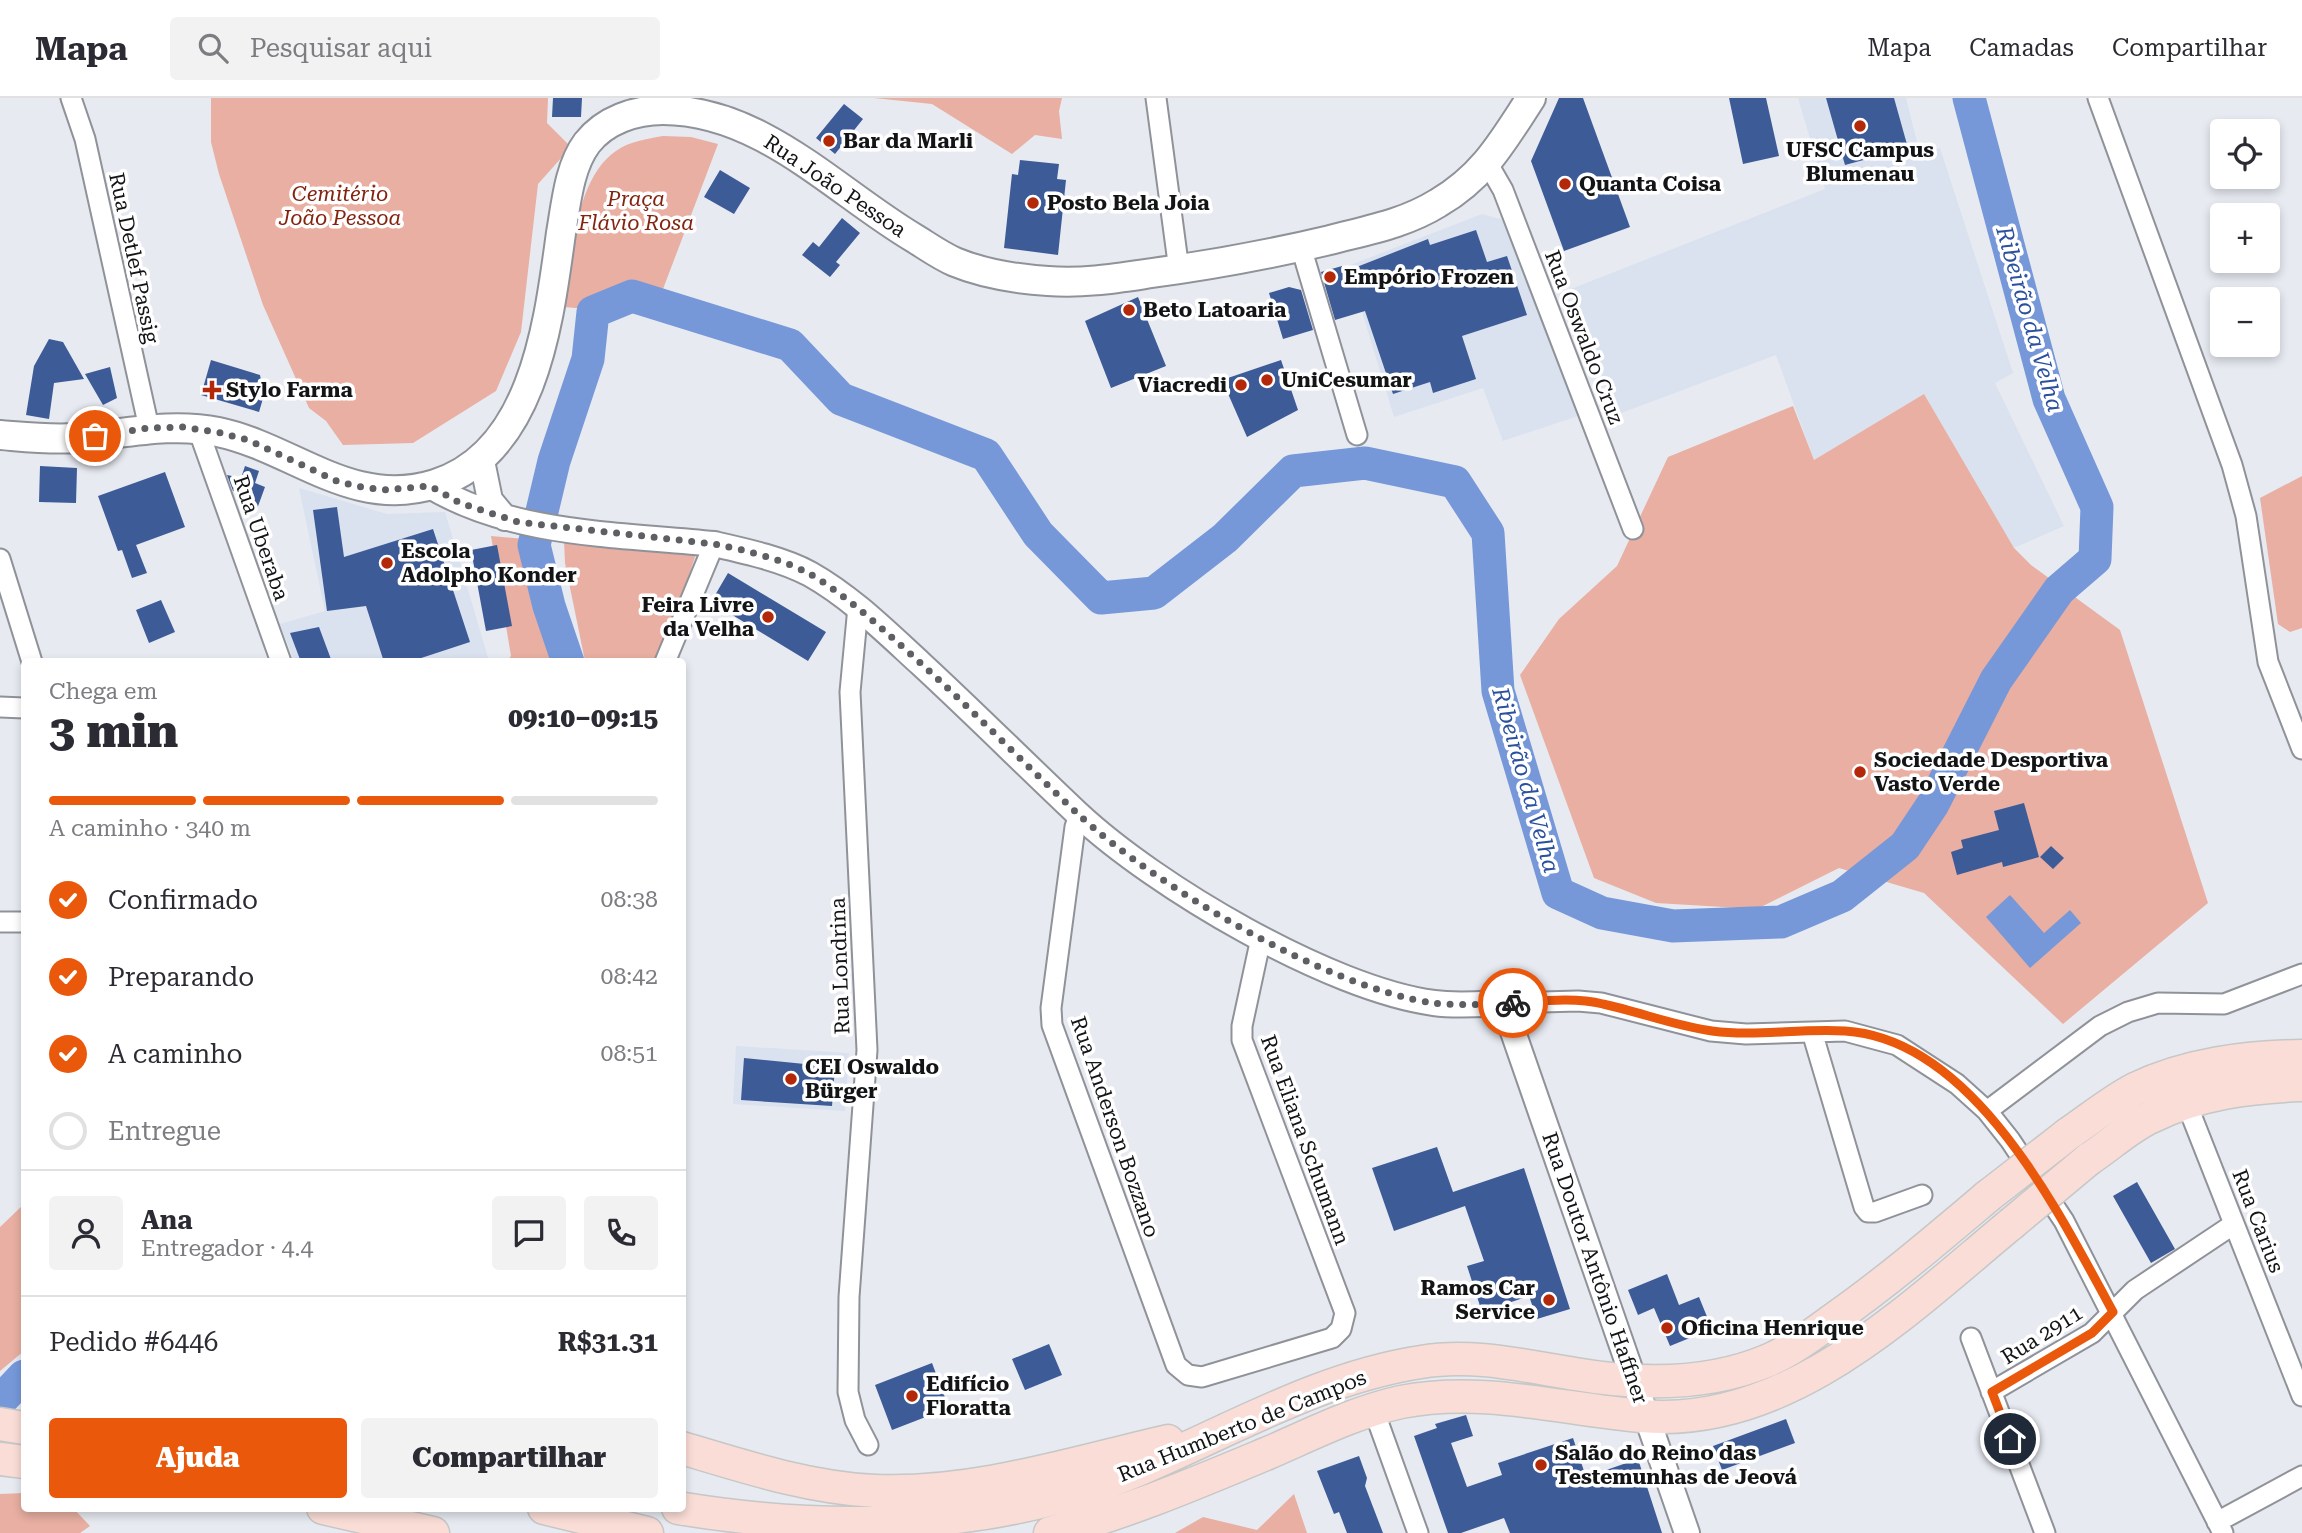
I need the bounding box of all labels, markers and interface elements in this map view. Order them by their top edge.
search box [170,17,660,80]
text: Mapa [35,29,128,68]
icon: search [194,29,232,67]
text: Pesquisar aqui [250,33,432,63]
text: Mapa [1867,34,1931,62]
text: Camadas [1969,34,2074,62]
text: Compartilhar [2112,34,2267,62]
marker: UFSC Campus Blumenau [1852,118,1868,134]
map controls [2210,119,2280,357]
button: locate [2210,119,2280,189]
place label: Bar da Marli [843,129,973,153]
street label: Rua João Pessoa [759,130,911,243]
marker: Bar da Marli [821,133,837,149]
place label: UFSC Campus Blumenau [1786,138,1934,186]
street label: Rua Detlef Passig [104,171,164,346]
place label: Quanta Coisa [1579,172,1722,196]
marker: Quanta Coisa [1557,176,1573,192]
park label: Cemitério João Pessoa [278,182,401,230]
park label: Praça Flávio Rosa [577,187,694,235]
place label: Posto Bela Joia [1047,191,1210,215]
marker: Posto Bela Joia [1025,195,1041,211]
button: + [2210,203,2280,273]
water label: Ribeirão da Velha [1990,222,2069,415]
street label: Rua Oswaldo Cruz [1540,247,1628,427]
place label: Empório Frozen [1344,265,1514,289]
marker: Empório Frozen [1322,269,1338,285]
button: − [2210,287,2280,357]
place label: Beto Latoaria [1143,298,1287,322]
marker: Beto Latoaria [1121,302,1137,318]
place label: UniCesumar [1281,368,1412,392]
marker: UniCesumar [1259,372,1275,388]
place label: Viacredi [1138,373,1227,397]
marker: Viacredi [1233,377,1249,393]
place label: Stylo Farma [226,378,353,402]
marker: Stylo Farma [204,382,220,398]
pin [65,406,125,466]
icon: bag [76,417,114,455]
street label: Rua Uberaba [228,472,294,604]
place label: Escola Adolpho Konder [401,539,577,587]
marker: Escola Adolpho Konder [379,555,395,571]
place label: Feira Livre da Velha [641,593,755,641]
marker: Feira Livre da Velha [760,609,776,625]
text: Chega em [49,678,157,705]
water label: Ribeirão da Velha [1486,683,1565,876]
text: 09:10–09:15 [508,703,658,733]
text: 3 min [49,704,178,758]
place label: Sociedade Desportiva Vasto Verde [1874,748,2109,796]
marker: Sociedade Desportiva Vasto Verde [1852,764,1868,780]
text: A caminho · 340 m [49,815,251,842]
icon: check [49,881,87,919]
text: Confirmado [108,885,258,915]
text: 08:38 [601,886,658,913]
street label: Rua Londrina [826,896,854,1035]
icon: check [49,958,87,996]
text: Preparando [108,962,254,992]
text: 08:42 [601,963,658,990]
courier [1478,968,1548,1038]
icon: bike [1494,984,1532,1022]
street label: Rua Anderson Bozzano [1066,1013,1164,1241]
street label: Rua Eliana Schumann [1256,1032,1354,1249]
icon: check [49,1035,87,1073]
text: A caminho [108,1039,243,1069]
text: 08:51 [601,1040,658,1067]
place label: CEI Oswaldo Bürger [805,1055,939,1103]
marker: CEI Oswaldo Bürger [783,1071,799,1087]
text: Entregue [108,1116,221,1146]
street label: Rua Doutor Antônio Haffner [1537,1129,1653,1407]
street label: Rua Carius [2227,1166,2289,1276]
button: person [49,1196,123,1270]
button: chat [492,1196,566,1270]
button: phone [584,1196,658,1270]
text: Ana [141,1205,193,1235]
text: Entregador · 4.4 [141,1235,313,1262]
place label: Ramos Car Service [1421,1276,1535,1324]
marker: Ramos Car Service [1541,1292,1557,1308]
street label: Rua 2911 [1997,1301,2087,1369]
place label: Oficina Henrique [1681,1316,1864,1340]
marker: Oficina Henrique [1659,1320,1675,1336]
text: Pedido #6446 [49,1327,218,1357]
text: R$31.31 [558,1327,658,1357]
street label: Rua Humberto de Campos [1114,1365,1370,1487]
place label: Edifício Floratta [926,1372,1012,1420]
marker: Edifício Floratta [904,1388,920,1404]
pin [1980,1409,2040,1469]
button: Ajuda [49,1418,347,1498]
button: Compartilhar [361,1418,658,1498]
icon: home [1991,1420,2029,1458]
place label: Salão do Reino das Testemunhas de Jeová [1555,1441,1798,1489]
marker: Salão do Reino das Testemunhas de Jeová [1533,1457,1549,1473]

